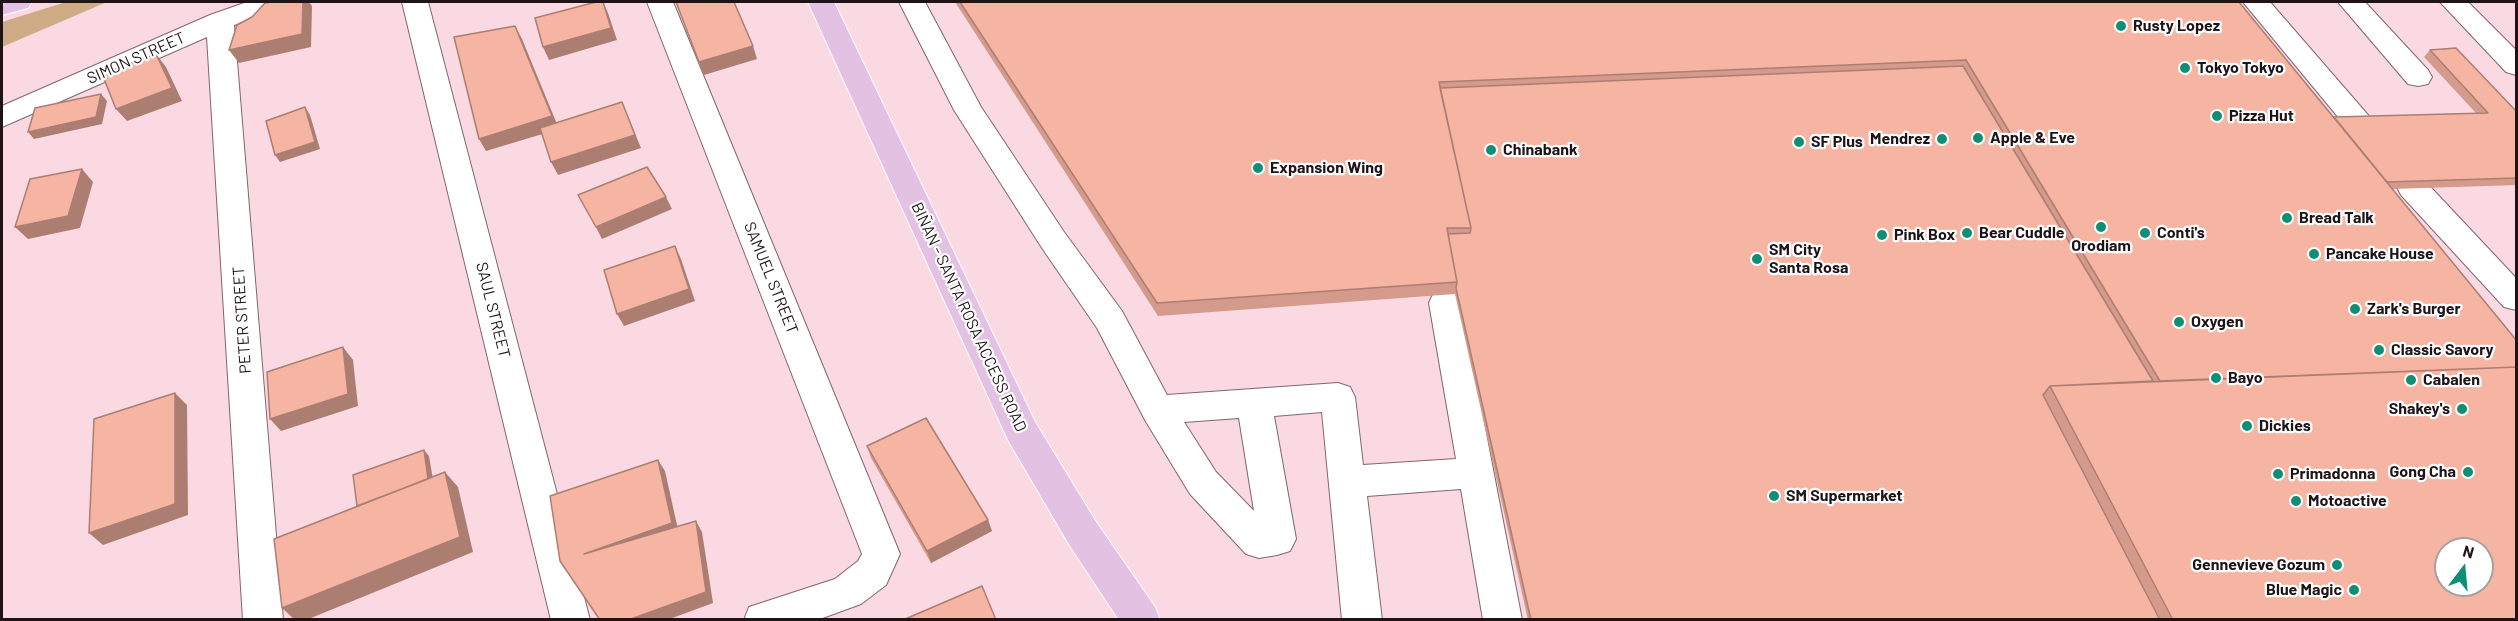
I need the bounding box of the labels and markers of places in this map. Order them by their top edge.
place label: Rusty Lopez [2133,16,2220,36]
marker: Rusty Lopez [2114,19,2128,33]
place label: Tokyo Tokyo [2197,58,2284,78]
marker: Tokyo Tokyo [2178,61,2192,75]
place label: Pizza Hut [2229,106,2294,126]
marker: Pizza Hut [2210,109,2224,123]
place label: Apple & Eve [1990,128,2075,148]
place label: Mendrez [1870,129,1930,149]
marker: Apple & Eve [1971,131,1985,145]
place label: SF Plus [1811,132,1863,152]
marker: Mendrez [1935,132,1949,146]
marker: SF Plus [1792,135,1806,149]
place label: Chinabank [1503,140,1578,160]
marker: Chinabank [1484,143,1498,157]
place label: Expansion Wing [1270,158,1383,178]
marker: Expansion Wing [1251,161,1265,175]
place label: Bread Talk [2299,208,2374,228]
marker: Bread Talk [2280,211,2294,225]
marker: Orodiam [2094,220,2108,234]
place label: Bear Cuddle [1979,223,2065,243]
place label: Conti's [2157,223,2205,243]
place label: Pink Box [1894,225,1955,245]
marker: Bear Cuddle [1960,226,1974,240]
marker: Conti's [2138,226,2152,240]
marker: Pink Box [1875,228,1889,242]
place label: Orodiam [2071,236,2131,256]
place label: SM City Santa Rosa [1769,240,1848,278]
place label: Pancake House [2326,244,2434,264]
marker: Pancake House [2307,247,2321,261]
marker: SM City Santa Rosa [1750,252,1764,266]
place label: Zark's Burger [2367,299,2461,319]
marker: Zark's Burger [2348,302,2362,316]
place label: Oxygen [2191,312,2243,332]
marker: Oxygen [2172,315,2186,329]
place label: Classic Savory [2391,340,2494,360]
marker: Classic Savory [2372,343,2386,357]
place label: Bayo [2228,368,2263,388]
place label: Cabalen [2423,370,2480,390]
marker: Bayo [2209,371,2223,385]
marker: Cabalen [2404,373,2418,387]
place label: Shakey's [2389,399,2450,419]
marker: Shakey's [2455,402,2469,416]
place label: Dickies [2259,416,2311,436]
marker: Dickies [2240,419,2254,433]
place label: Gong Cha [2390,462,2456,482]
place label: Primadonna [2290,464,2375,484]
marker: Gong Cha [2461,465,2475,479]
marker: Primadonna [2271,467,2285,481]
place label: SM Supermarket [1786,486,1903,506]
marker: SM Supermarket [1767,489,1781,503]
place label: Motoactive [2308,491,2387,511]
marker: Motoactive [2289,494,2303,508]
place label: Gennevieve Gozum [2192,555,2325,575]
marker: Gennevieve Gozum [2330,558,2344,572]
place label: Blue Magic [2266,580,2342,600]
marker: Blue Magic [2347,583,2361,597]

